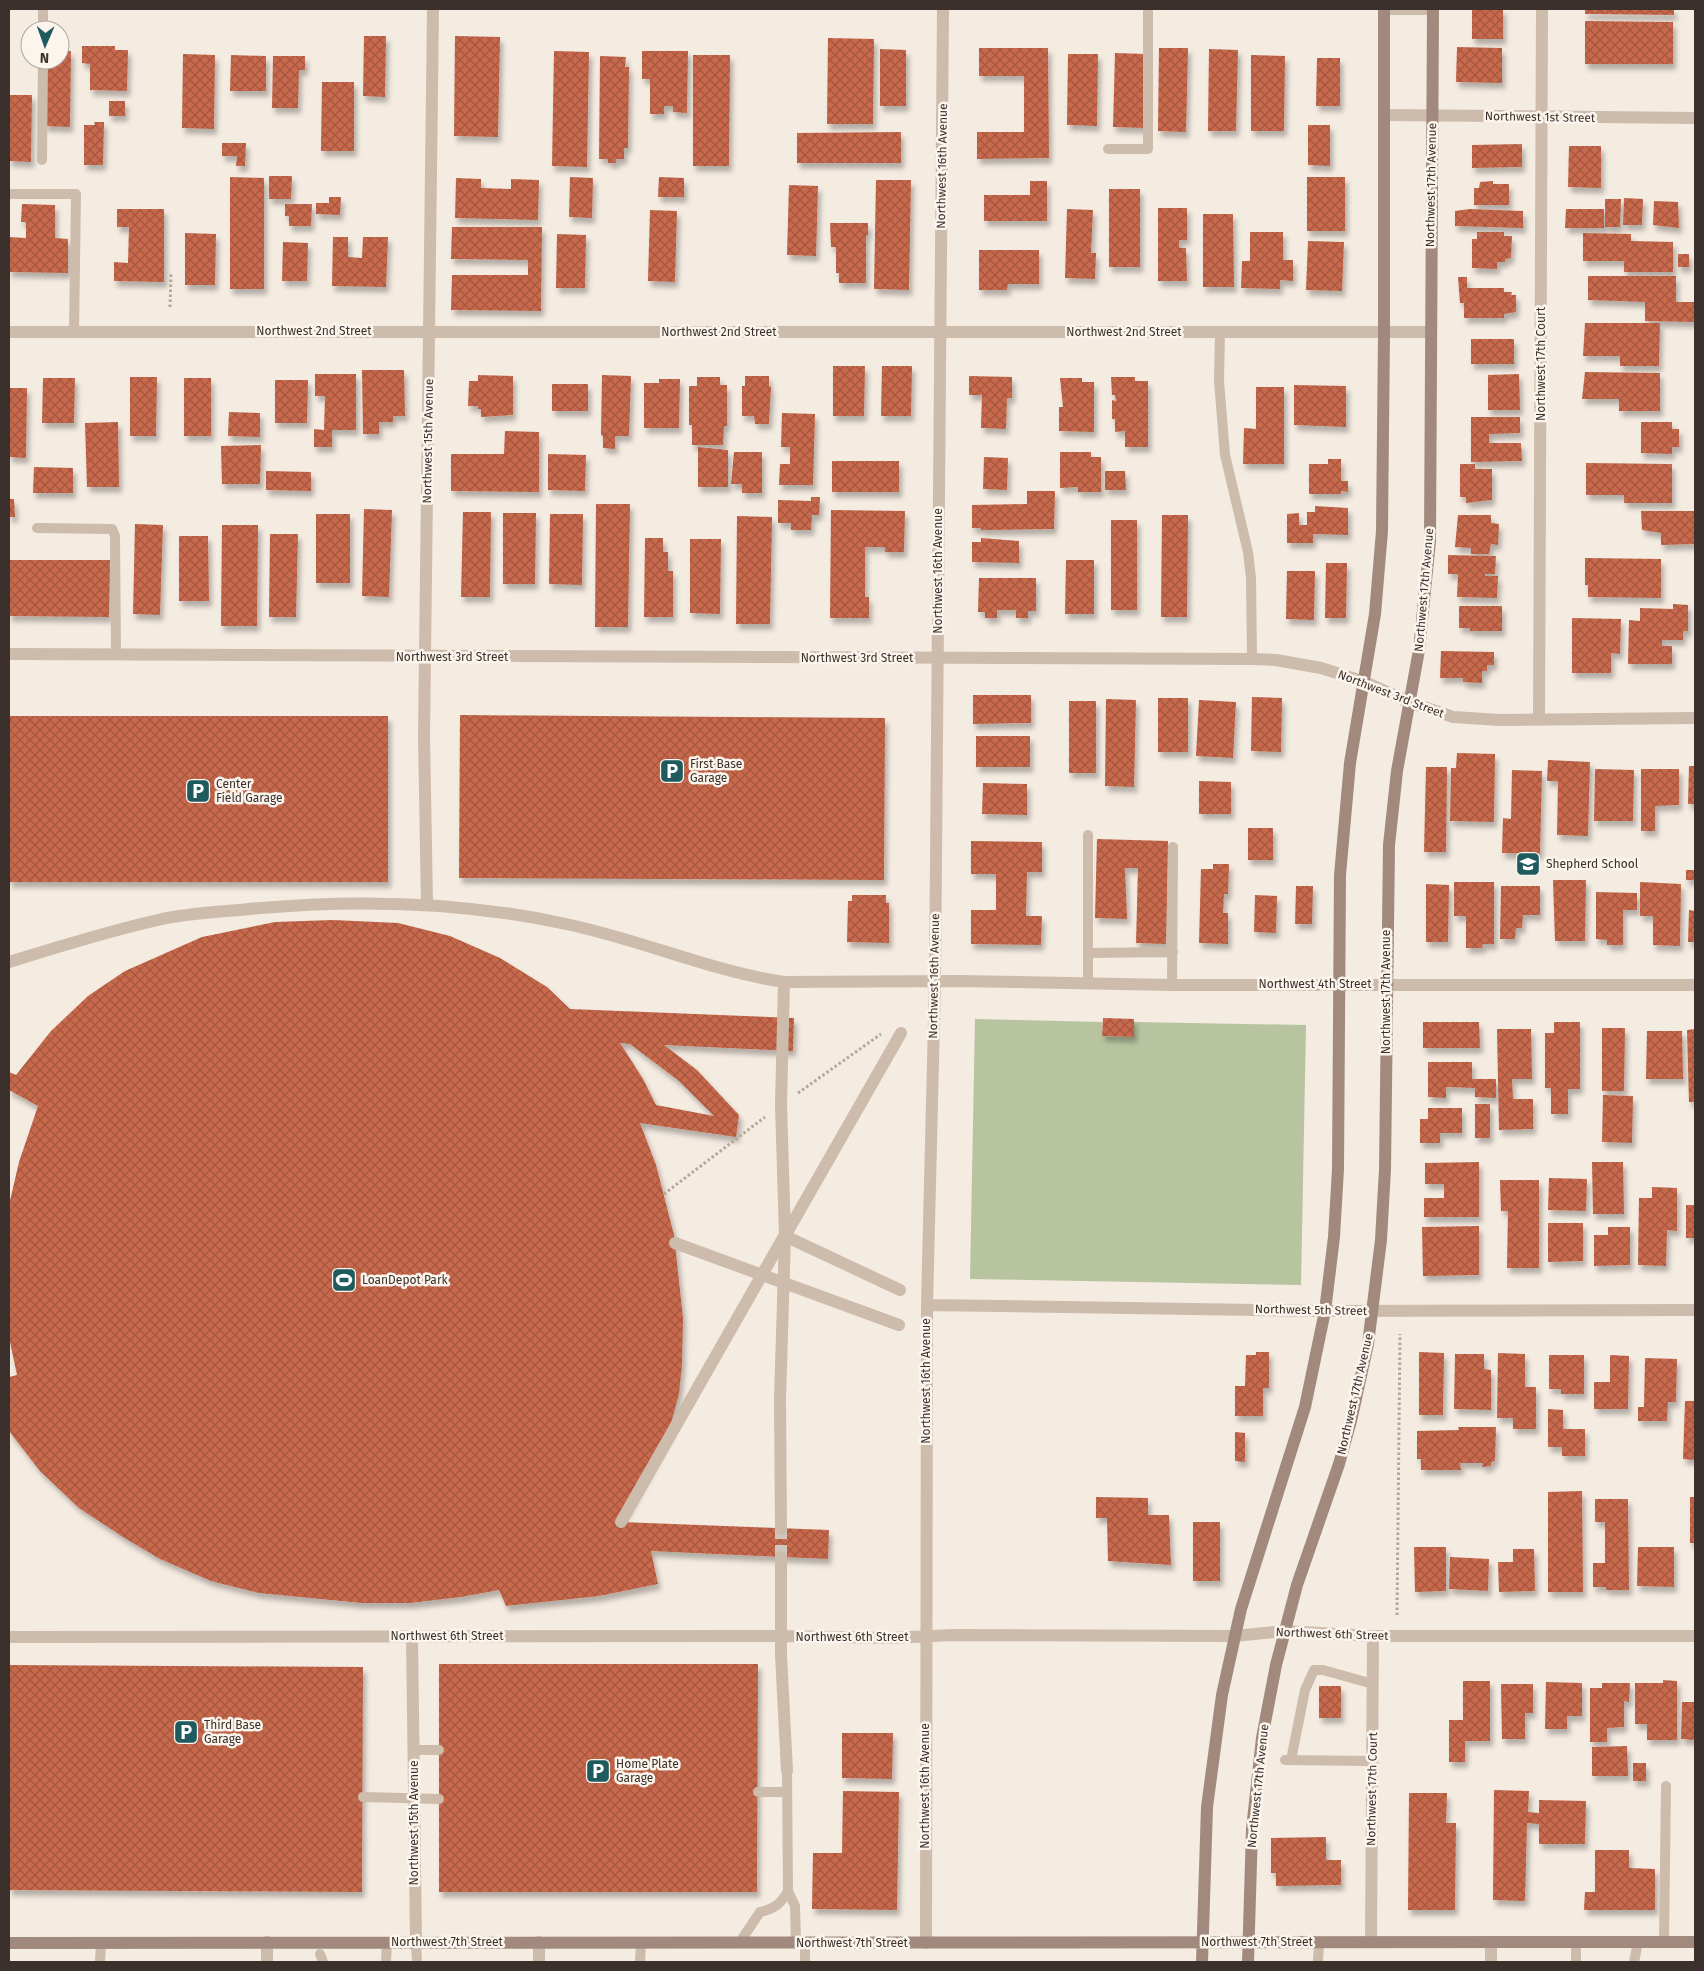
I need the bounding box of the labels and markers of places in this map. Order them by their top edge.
place label: First Base Garage [690,757,742,785]
parking icon: First Base Garage [659,758,685,784]
place label: Center Field Garage [216,777,283,805]
parking icon: Center Field Garage [185,778,211,804]
school or university icon: Shepherd School [1515,851,1541,877]
place label: Shepherd School [1546,857,1639,871]
sports icon: LoanDepot Park [331,1267,357,1293]
place label: LoanDepot Park [362,1273,449,1287]
place label: Third Base Garage [204,1718,261,1746]
parking icon: Third Base Garage [173,1719,199,1745]
place label: Home Plate Garage [616,1757,679,1785]
parking icon: Home Plate Garage [585,1758,611,1784]

